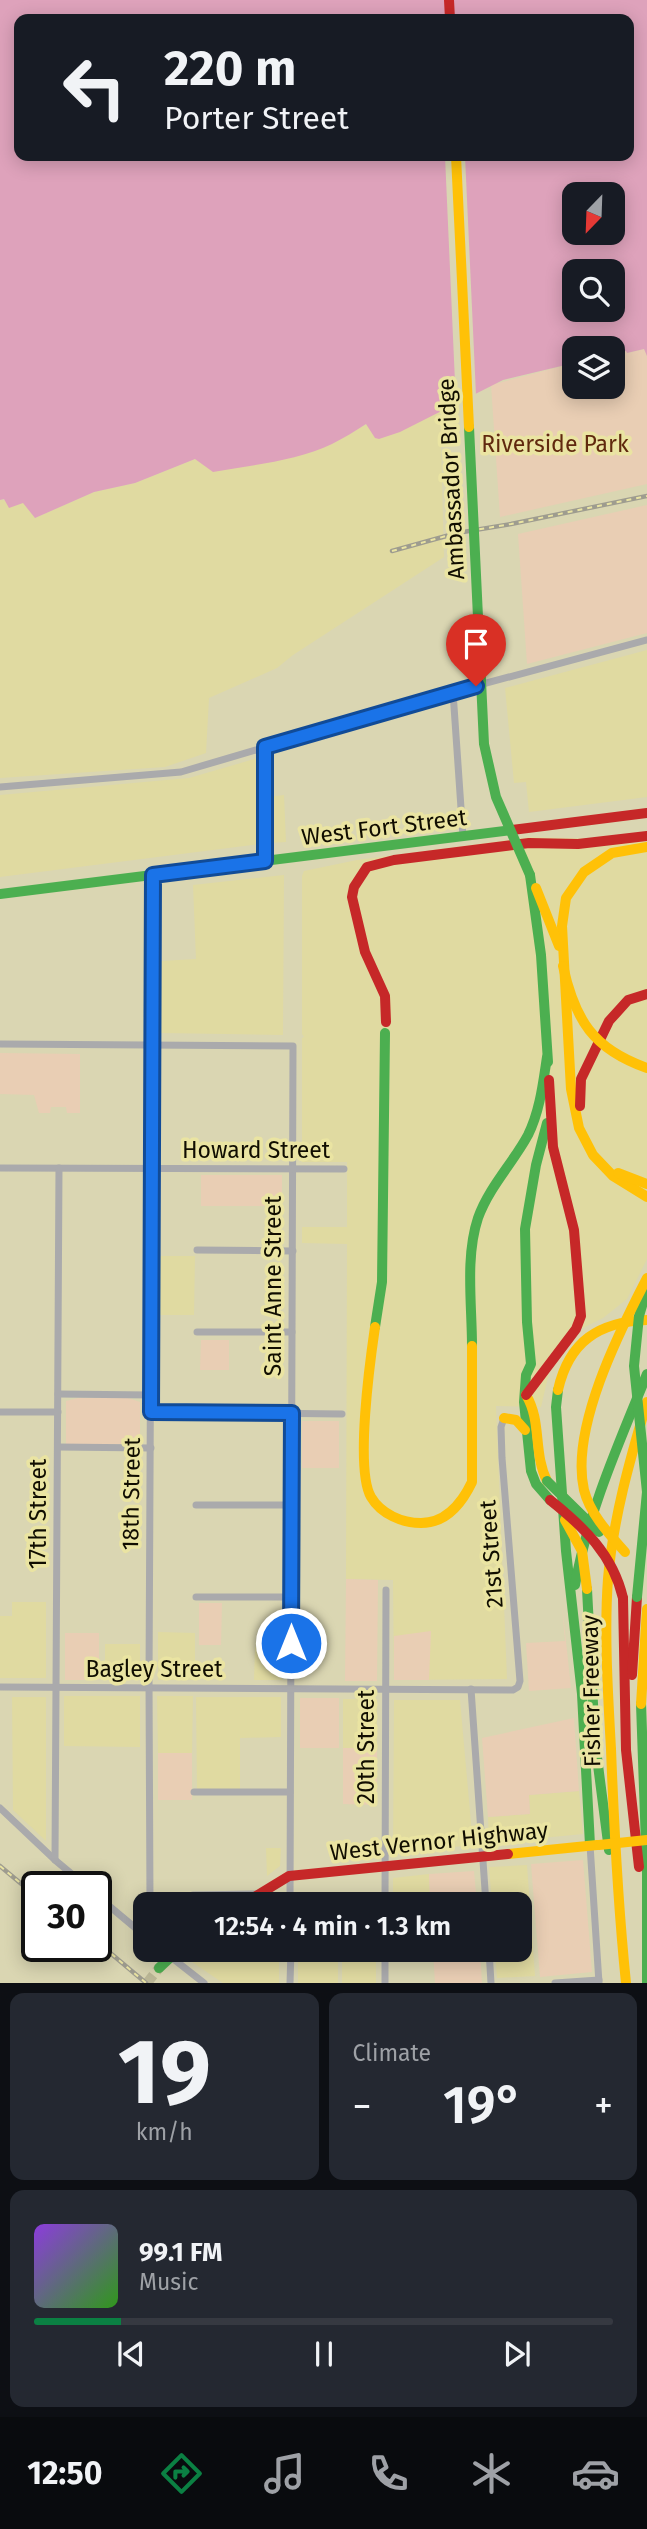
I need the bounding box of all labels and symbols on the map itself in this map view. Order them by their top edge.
north arrow [562,182,625,245]
street label: Ambassador Bridge [432,378,470,580]
park label: Riverside Park [481,430,629,458]
pin [446,614,506,686]
street label: West Fort Street [300,803,469,851]
street label: Howard Street [182,1136,331,1164]
street label: Saint Anne Street [259,1195,287,1376]
street label: 18th Street [116,1437,146,1551]
street label: 17th Street [24,1458,52,1569]
street label: 21st Street [473,1498,509,1609]
position arrow [254,1606,328,1680]
street label: Fisher Freeway [576,1614,606,1767]
street label: Bagley Street [85,1655,223,1683]
street label: 20th Street [352,1689,380,1804]
street label: West Vernor Highway [329,1816,550,1866]
speed limit sign: 30 [21,1871,112,1962]

